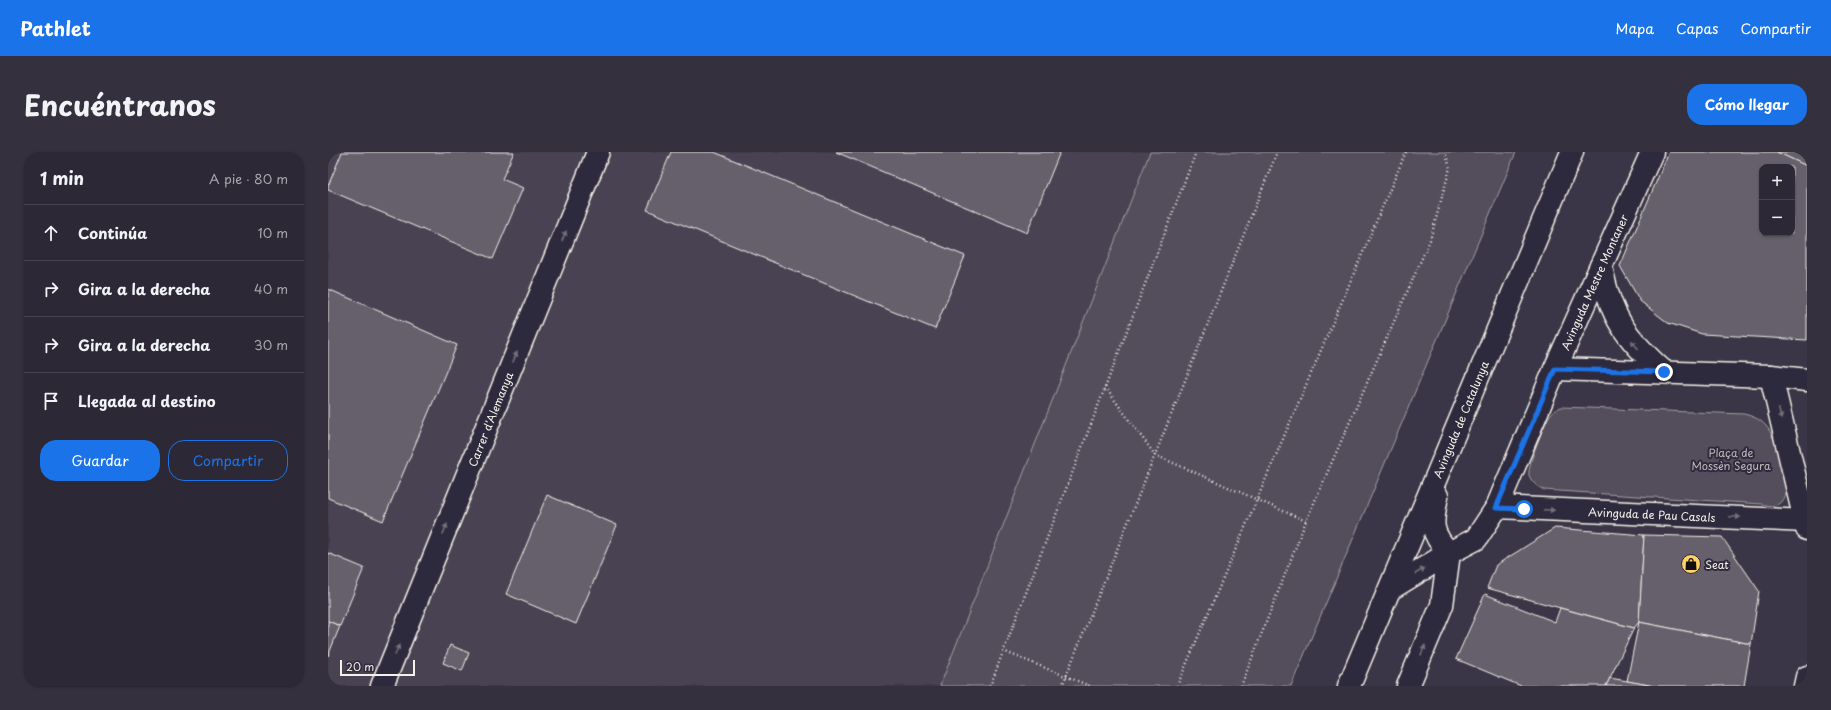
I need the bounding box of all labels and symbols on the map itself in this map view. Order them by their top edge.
street label: Avinguda Mestre Montaner [1556,211,1632,353]
one-way arrow [561,231,567,242]
one-way arrow [1631,340,1640,351]
one-way arrow [513,350,519,362]
street label: Avinguda de Catalunya [1428,358,1492,481]
route end [1655,363,1673,381]
street label: Carrer d'Alemanya [463,369,517,469]
one-way arrow [1778,408,1784,420]
park label: Plaça de Mossèn Segura [1691,444,1771,474]
route start [1515,500,1533,518]
street label: Avinguda de Pau Casals [1588,503,1716,525]
one-way arrow [1543,506,1555,513]
one-way arrow [1729,514,1741,521]
one-way arrow [443,523,449,535]
shop icon: Seat [1680,553,1702,575]
place label: Seat [1705,556,1729,573]
one-way arrow [1415,567,1425,575]
one-way arrow [394,643,400,655]
one-way arrow [1420,645,1426,656]
scale bar [340,658,415,677]

